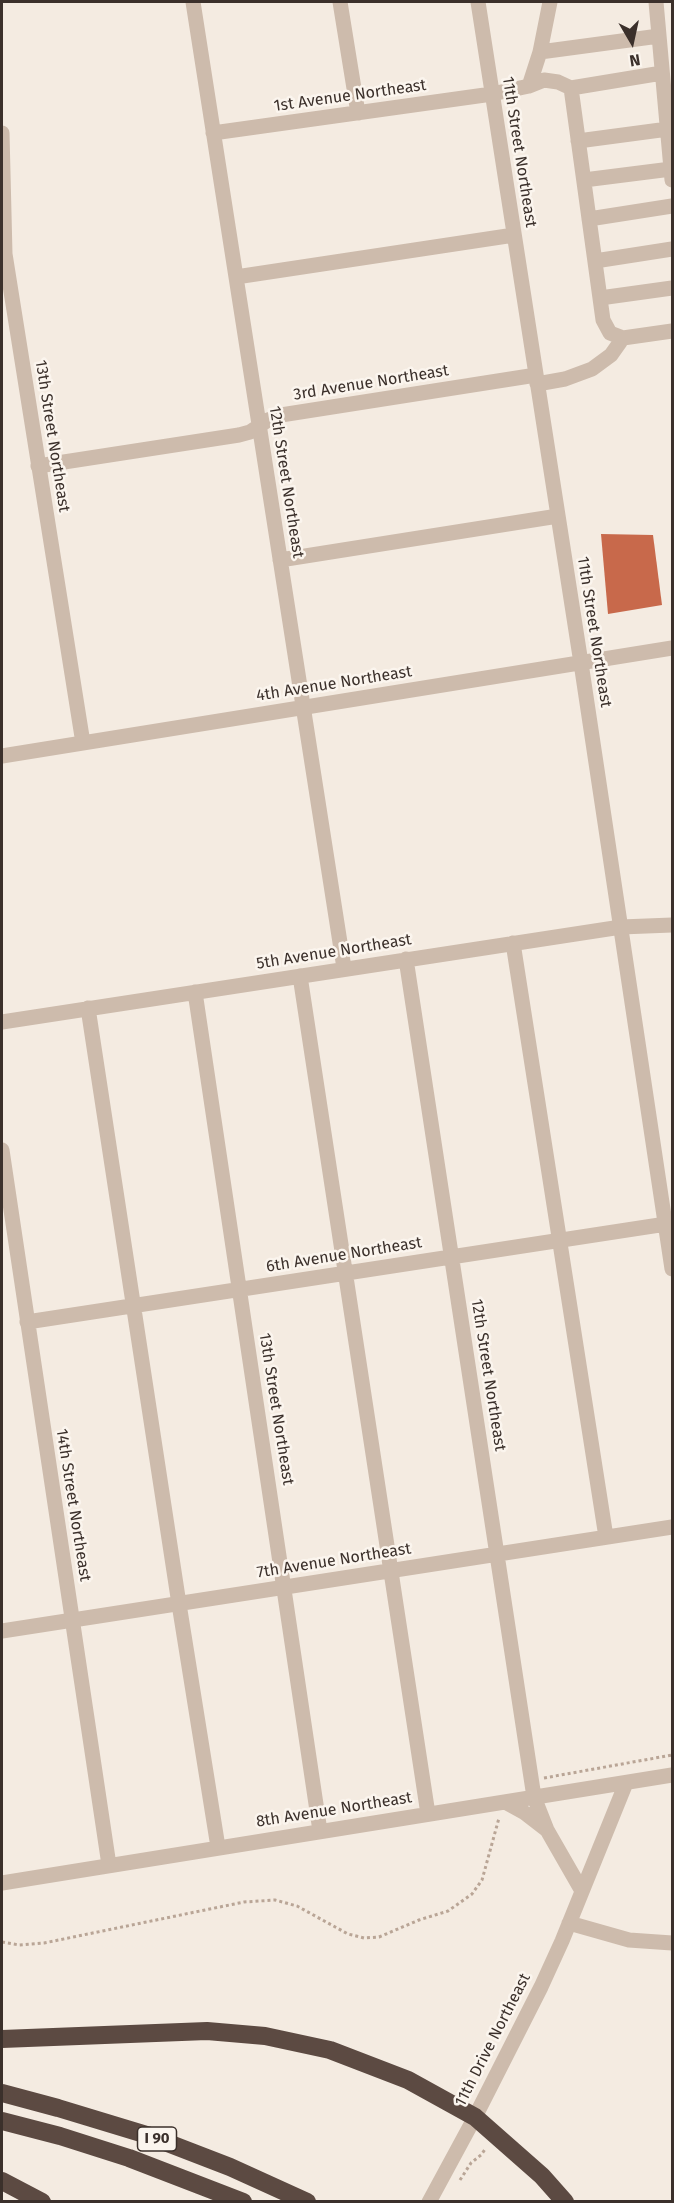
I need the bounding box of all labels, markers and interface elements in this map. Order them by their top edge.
north arrow [602,12,662,72]
text: N [628,50,642,70]
street label: 11th Street Northeast [498,75,540,229]
street label: 1st Avenue Northeast [273,76,427,116]
street label: 13th Street Northeast [30,358,74,514]
street label: 3rd Avenue Northeast [292,361,450,405]
street label: 12th Street Northeast [264,405,308,559]
street label: 11th Street Northeast [573,555,615,709]
street label: 4th Avenue Northeast [255,662,413,706]
street label: 5th Avenue Northeast [255,930,413,974]
street label: 6th Avenue Northeast [265,1233,423,1277]
street label: 12th Street Northeast [466,1298,510,1452]
street label: 13th Street Northeast [254,1331,298,1487]
street label: 14th Street Northeast [51,1427,95,1583]
street label: 7th Avenue Northeast [256,1539,412,1583]
street label: 8th Avenue Northeast [255,1788,413,1832]
street label: 11th Drive Northeast [451,1970,535,2110]
road number: I 90 [138,2127,176,2151]

